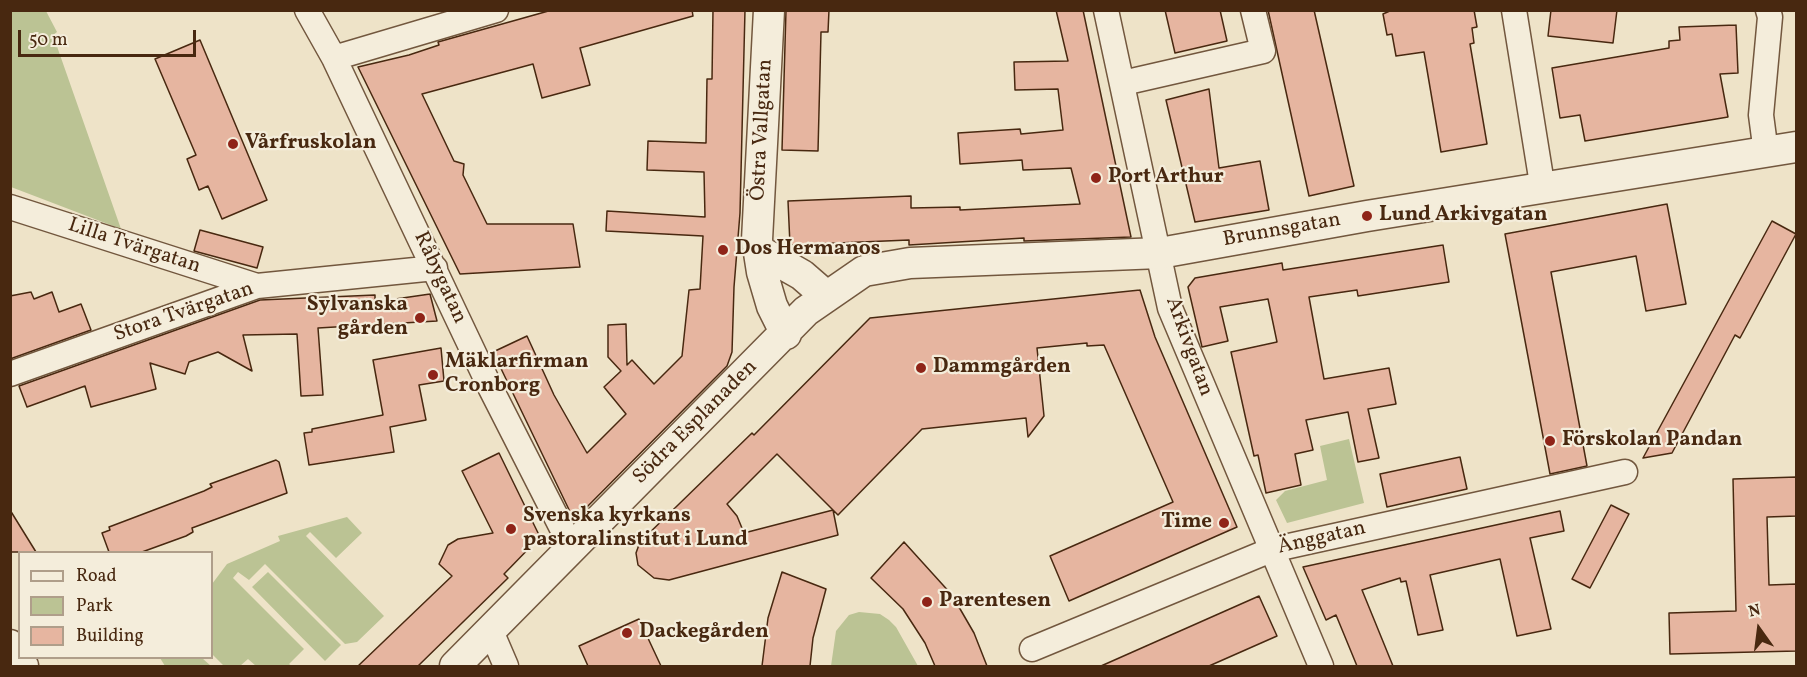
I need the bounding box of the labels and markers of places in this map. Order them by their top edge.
place label: Vårfruskolan [245,131,377,157]
marker: Vårfruskolan [226,137,240,151]
place label: Port Arthur [1108,165,1224,191]
marker: Port Arthur [1089,171,1103,185]
place label: Lund Arkivgatan [1379,203,1548,229]
marker: Lund Arkivgatan [1360,209,1374,223]
place label: Dos Hermanos [735,237,880,263]
marker: Dos Hermanos [716,243,730,257]
place label: Sylvanska gården [307,293,408,343]
marker: Sylvanska gården [413,311,427,325]
place label: Mäklarfirman Cronborg [445,350,589,400]
place label: Dammgården [933,355,1071,381]
marker: Dammgården [914,361,928,375]
marker: Mäklarfirman Cronborg [426,368,440,382]
place label: Förskolan Pandan [1562,428,1742,454]
marker: Förskolan Pandan [1543,434,1557,448]
place label: Svenska kyrkans pastoralinstitut i Lund [523,504,748,554]
place label: Time [1161,510,1212,536]
marker: Time [1217,516,1231,530]
marker: Svenska kyrkans pastoralinstitut i Lund [504,522,518,536]
place label: Parentesen [939,589,1051,615]
marker: Parentesen [920,595,934,609]
place label: Dackegården [639,620,769,646]
marker: Dackegården [620,626,634,640]

